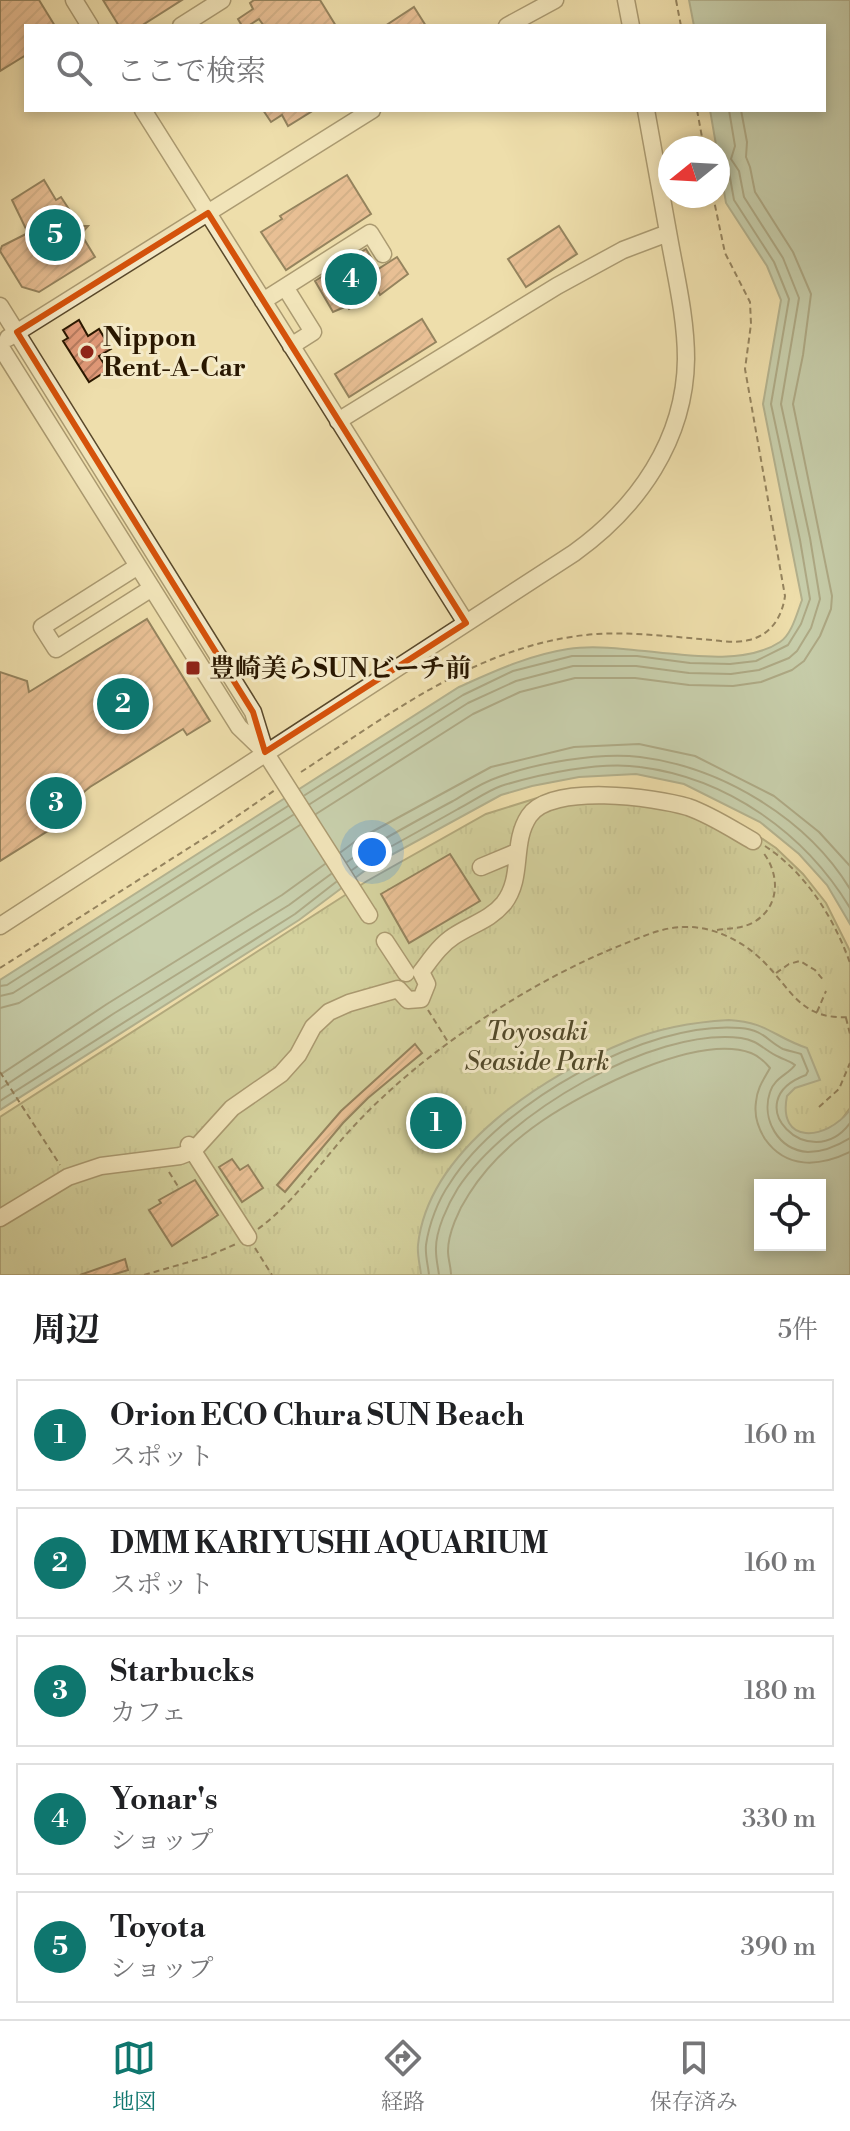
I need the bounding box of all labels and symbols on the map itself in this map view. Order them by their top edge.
north arrow [658,136,730,208]
pin: 5 [29,205,81,265]
pin: 4 [325,249,377,309]
place label: Nippon Rent-A-Car [103,322,246,384]
marker: Nippon Rent-A-Car [78,343,96,361]
place label: 豊崎美らSUNビーチ前 [209,653,471,685]
marker: 豊崎美らSUNビーチ前 [184,659,202,677]
pin: 2 [97,674,149,734]
pin: 3 [30,773,82,833]
your location [352,832,392,872]
park label: Toyosaki Seaside Park [465,1016,609,1078]
pin: 1 [410,1093,462,1153]

